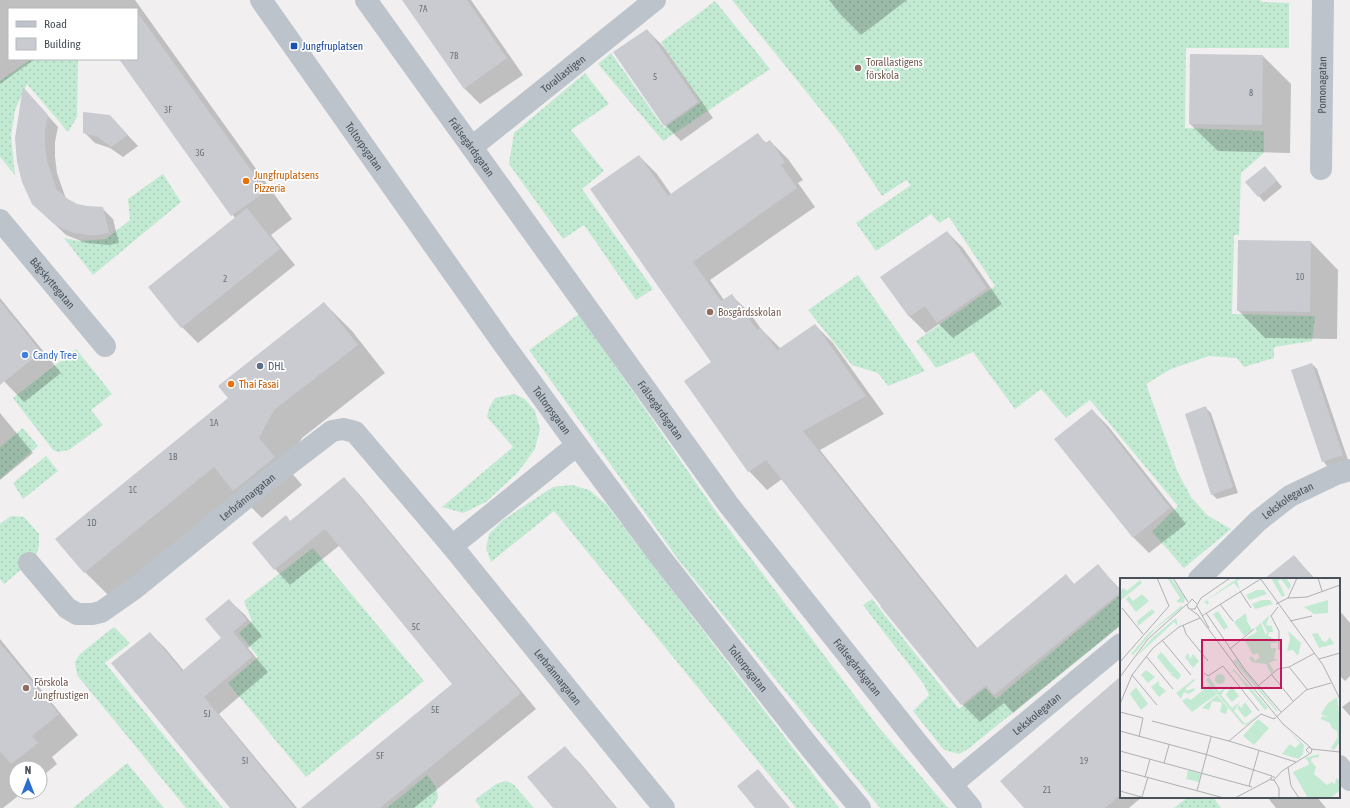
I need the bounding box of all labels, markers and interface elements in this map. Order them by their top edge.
house number: 7A [419,4,428,14]
legend [8,8,138,60]
text: Road [44,17,67,31]
text: Building [44,37,82,51]
place label: Jungfruplatsen [302,40,363,52]
marker: Jungfruplatsen [289,41,299,51]
house number: 7B [450,51,459,61]
street label: Torallastigen [539,52,588,95]
place label: Torallastigens förskola [866,56,923,81]
street label: Pomonagatan [1316,56,1328,114]
marker: Torallastigens förskola [853,63,863,73]
house number: 5 [653,72,657,82]
house number: 8 [1249,88,1253,98]
house number: 3F [164,105,172,115]
street label: Frälsegårdsgatan [446,115,497,179]
street label: Toltorpsgatan [343,120,385,173]
house number: 3G [195,148,205,158]
place label: Jungfruplatsens Pizzeria [254,169,319,194]
marker: Jungfruplatsens Pizzeria [241,176,251,186]
street label: Bågskyttegatan [28,255,77,311]
house number: 10 [1296,272,1304,282]
house number: 2 [223,274,227,284]
place label: Bosgårdsskolan [718,306,781,318]
marker: Bosgårdsskolan [705,307,715,317]
place label: Candy Tree [33,349,77,361]
marker: Candy Tree [20,350,30,360]
place label: DHL [268,360,286,372]
marker: DHL [255,361,265,371]
place label: Thai Fasai [239,378,279,390]
street label: Frälsegårdsgatan [635,378,686,442]
marker: Thai Fasai [226,379,236,389]
street label: Toltorpsgatan [530,384,573,437]
house number: 1A [210,418,219,428]
house number: 1B [169,452,178,462]
street label: Lerbrännargatan [217,471,278,523]
street label: Lekskolegatan [1260,480,1315,522]
house number: 1C [129,485,137,495]
house number: 1D [87,518,97,528]
inset map [1120,578,1340,798]
house number: 5C [412,622,420,632]
street label: Frälsegårdsgatan [831,636,884,698]
street label: Toltorpsgatan [726,643,770,694]
street label: Lerbrännargatan [532,647,584,707]
place label: Förskola Jungfrustigen [34,676,89,701]
marker: Förskola Jungfrustigen [21,683,31,693]
street label: Lekskolegatan [1010,690,1063,737]
house number: 5E [431,705,439,715]
house number: 5J [203,709,211,719]
house number: 5F [376,751,384,761]
house number: 5I [242,756,248,766]
house number: 19 [1080,756,1088,766]
north arrow [8,760,48,800]
text: N [25,764,31,776]
house number: 21 [1043,785,1051,795]

